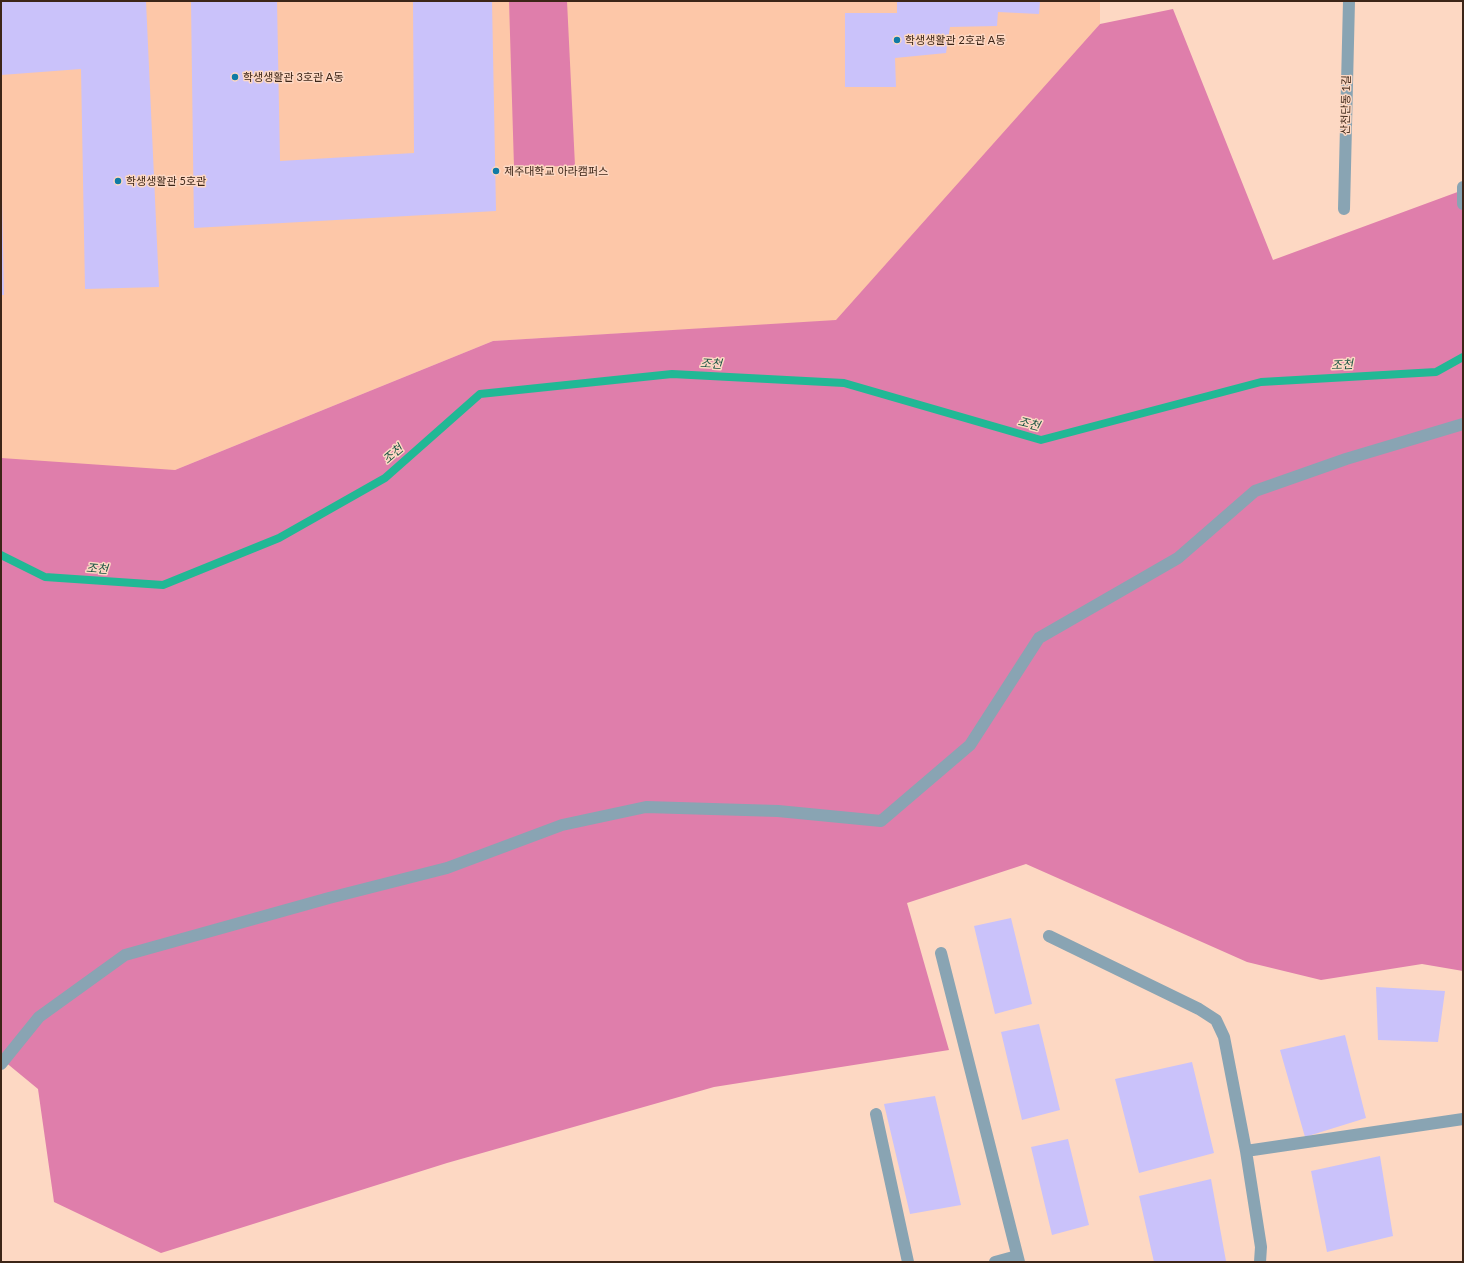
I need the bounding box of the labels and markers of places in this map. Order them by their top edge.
place label: 학생생활관 2호관 A동 [905,33,1005,47]
marker: 학생생활관 2호관 A동 [892,35,902,45]
place label: 학생생활관 3호관 A동 [243,70,343,84]
marker: 학생생활관 3호관 A동 [230,72,240,82]
place label: 제주대학교 아라캠퍼스 [504,164,608,178]
marker: 제주대학교 아라캠퍼스 [491,166,501,176]
place label: 학생생활관 5호관 [126,174,206,188]
marker: 학생생활관 5호관 [113,176,123,186]

